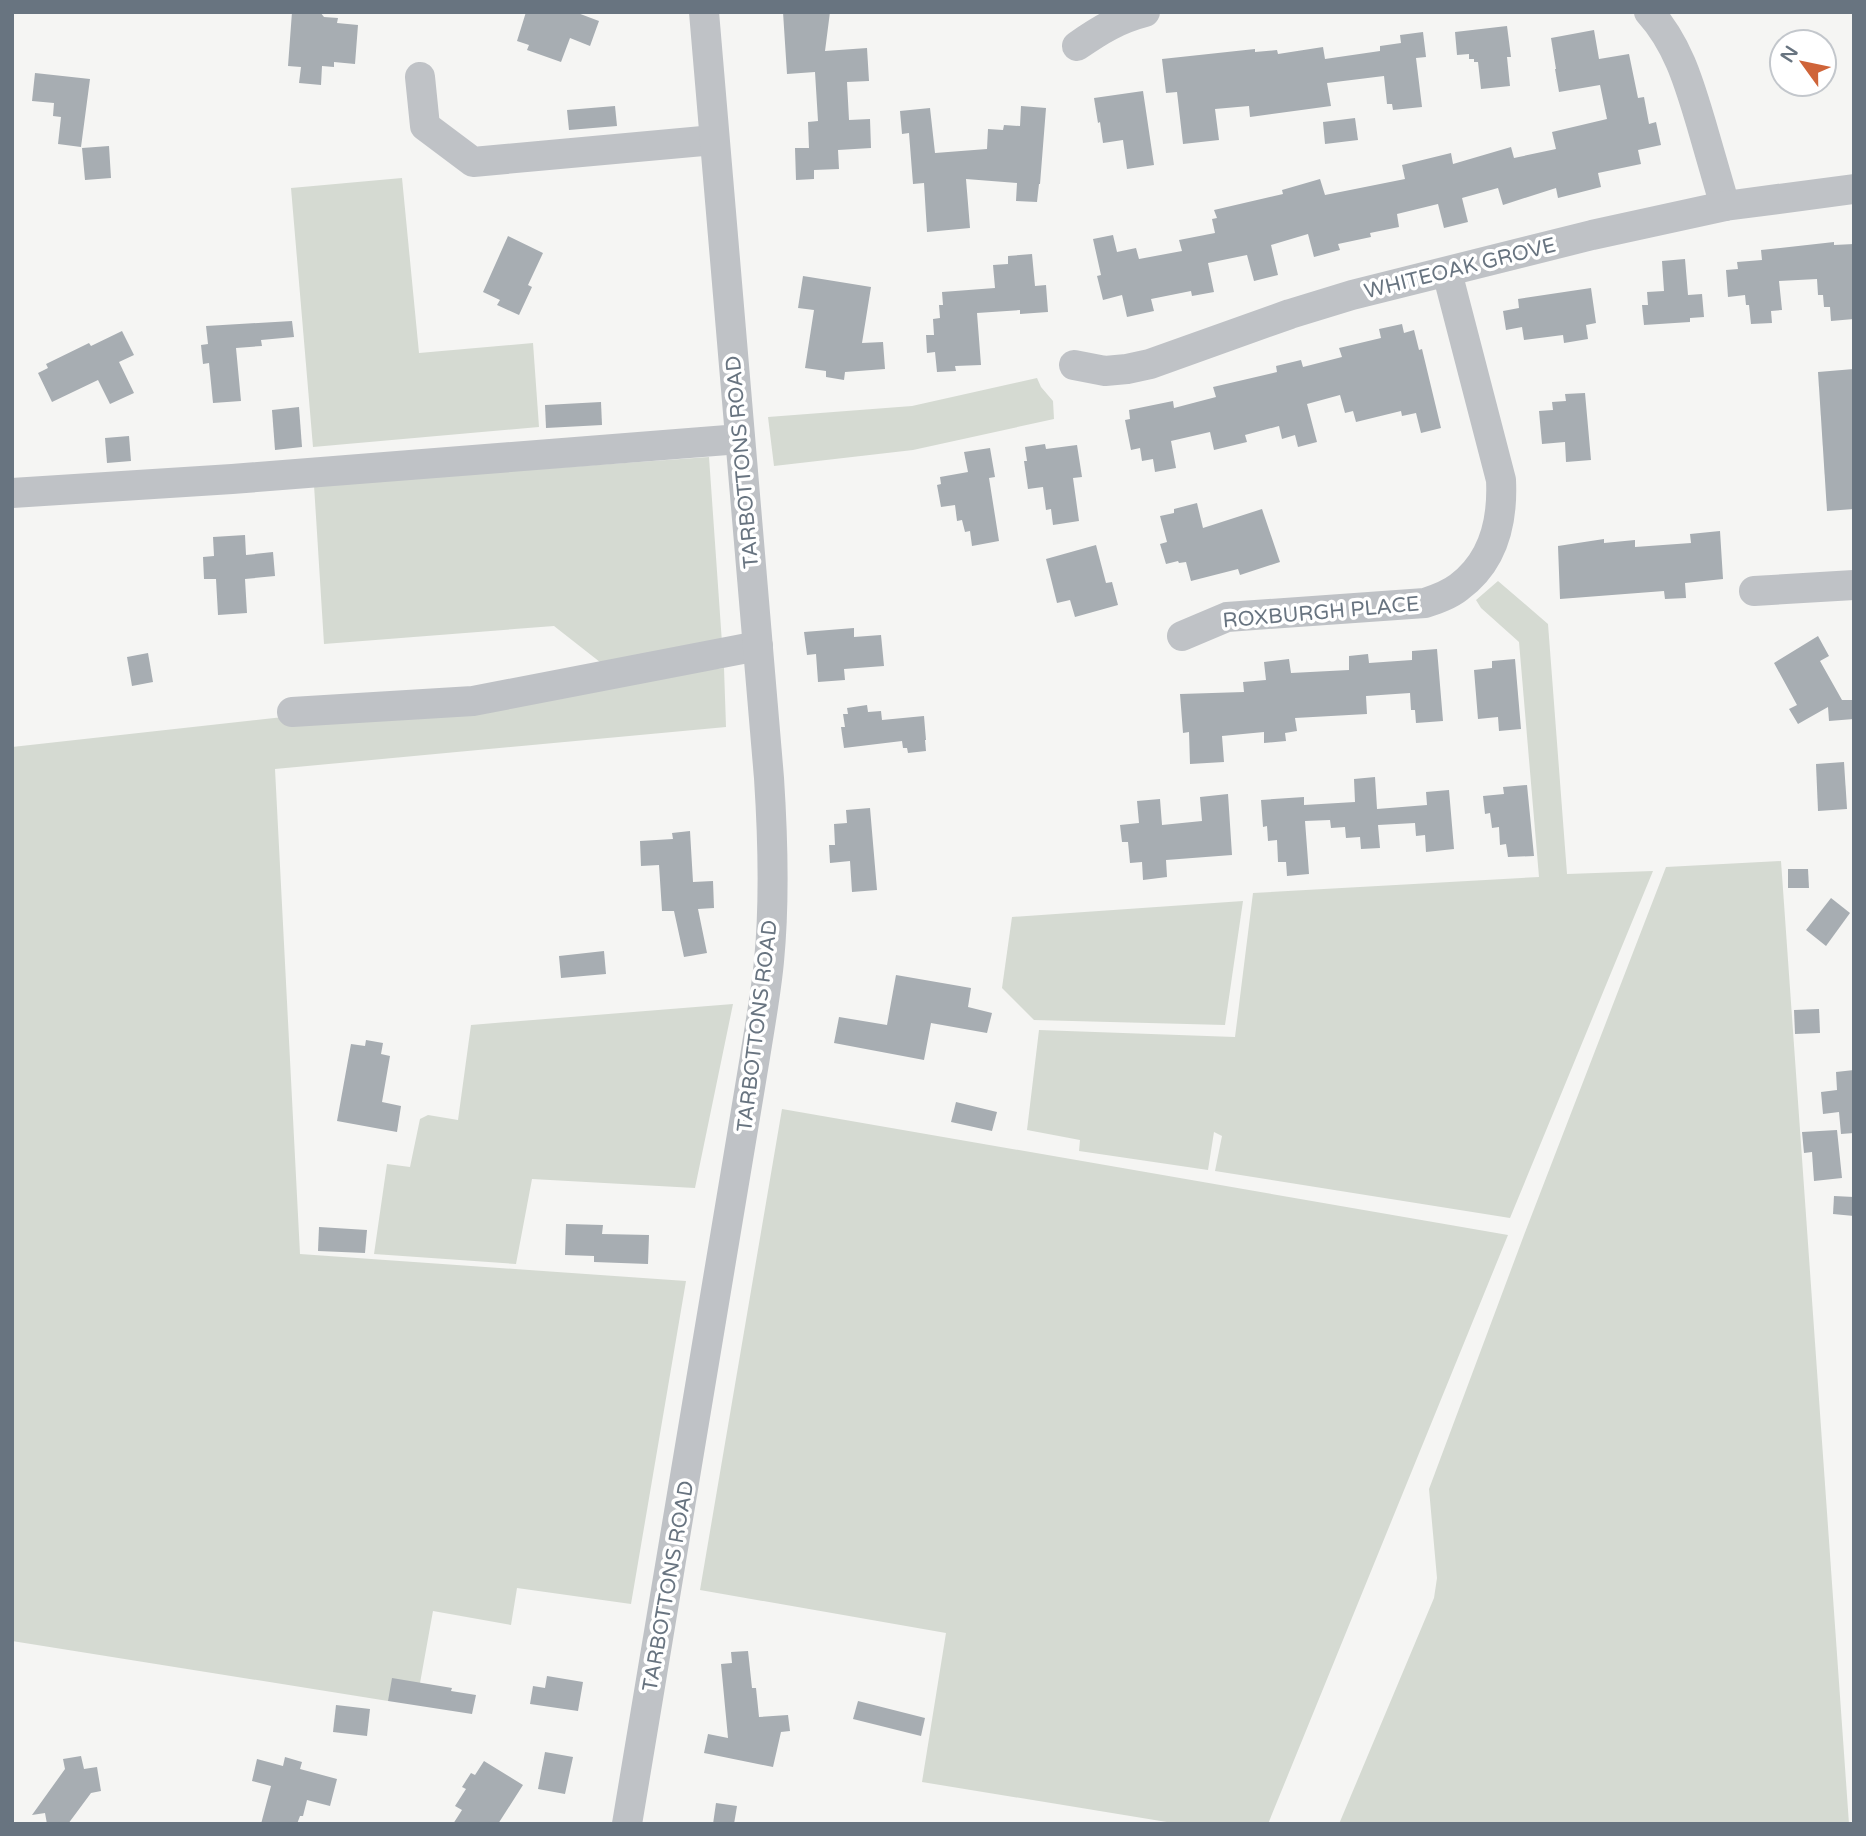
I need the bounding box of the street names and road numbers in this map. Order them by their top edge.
street label: WHITEOAK GROVE [1362,233,1559,304]
street label: TARBOTTONS ROAD [721,354,764,569]
street label: ROXBURGH PLACE [1222,591,1420,634]
street label: TARBOTTONS ROAD [732,919,783,1134]
street label: TARBOTTONS ROAD [638,1479,699,1693]

